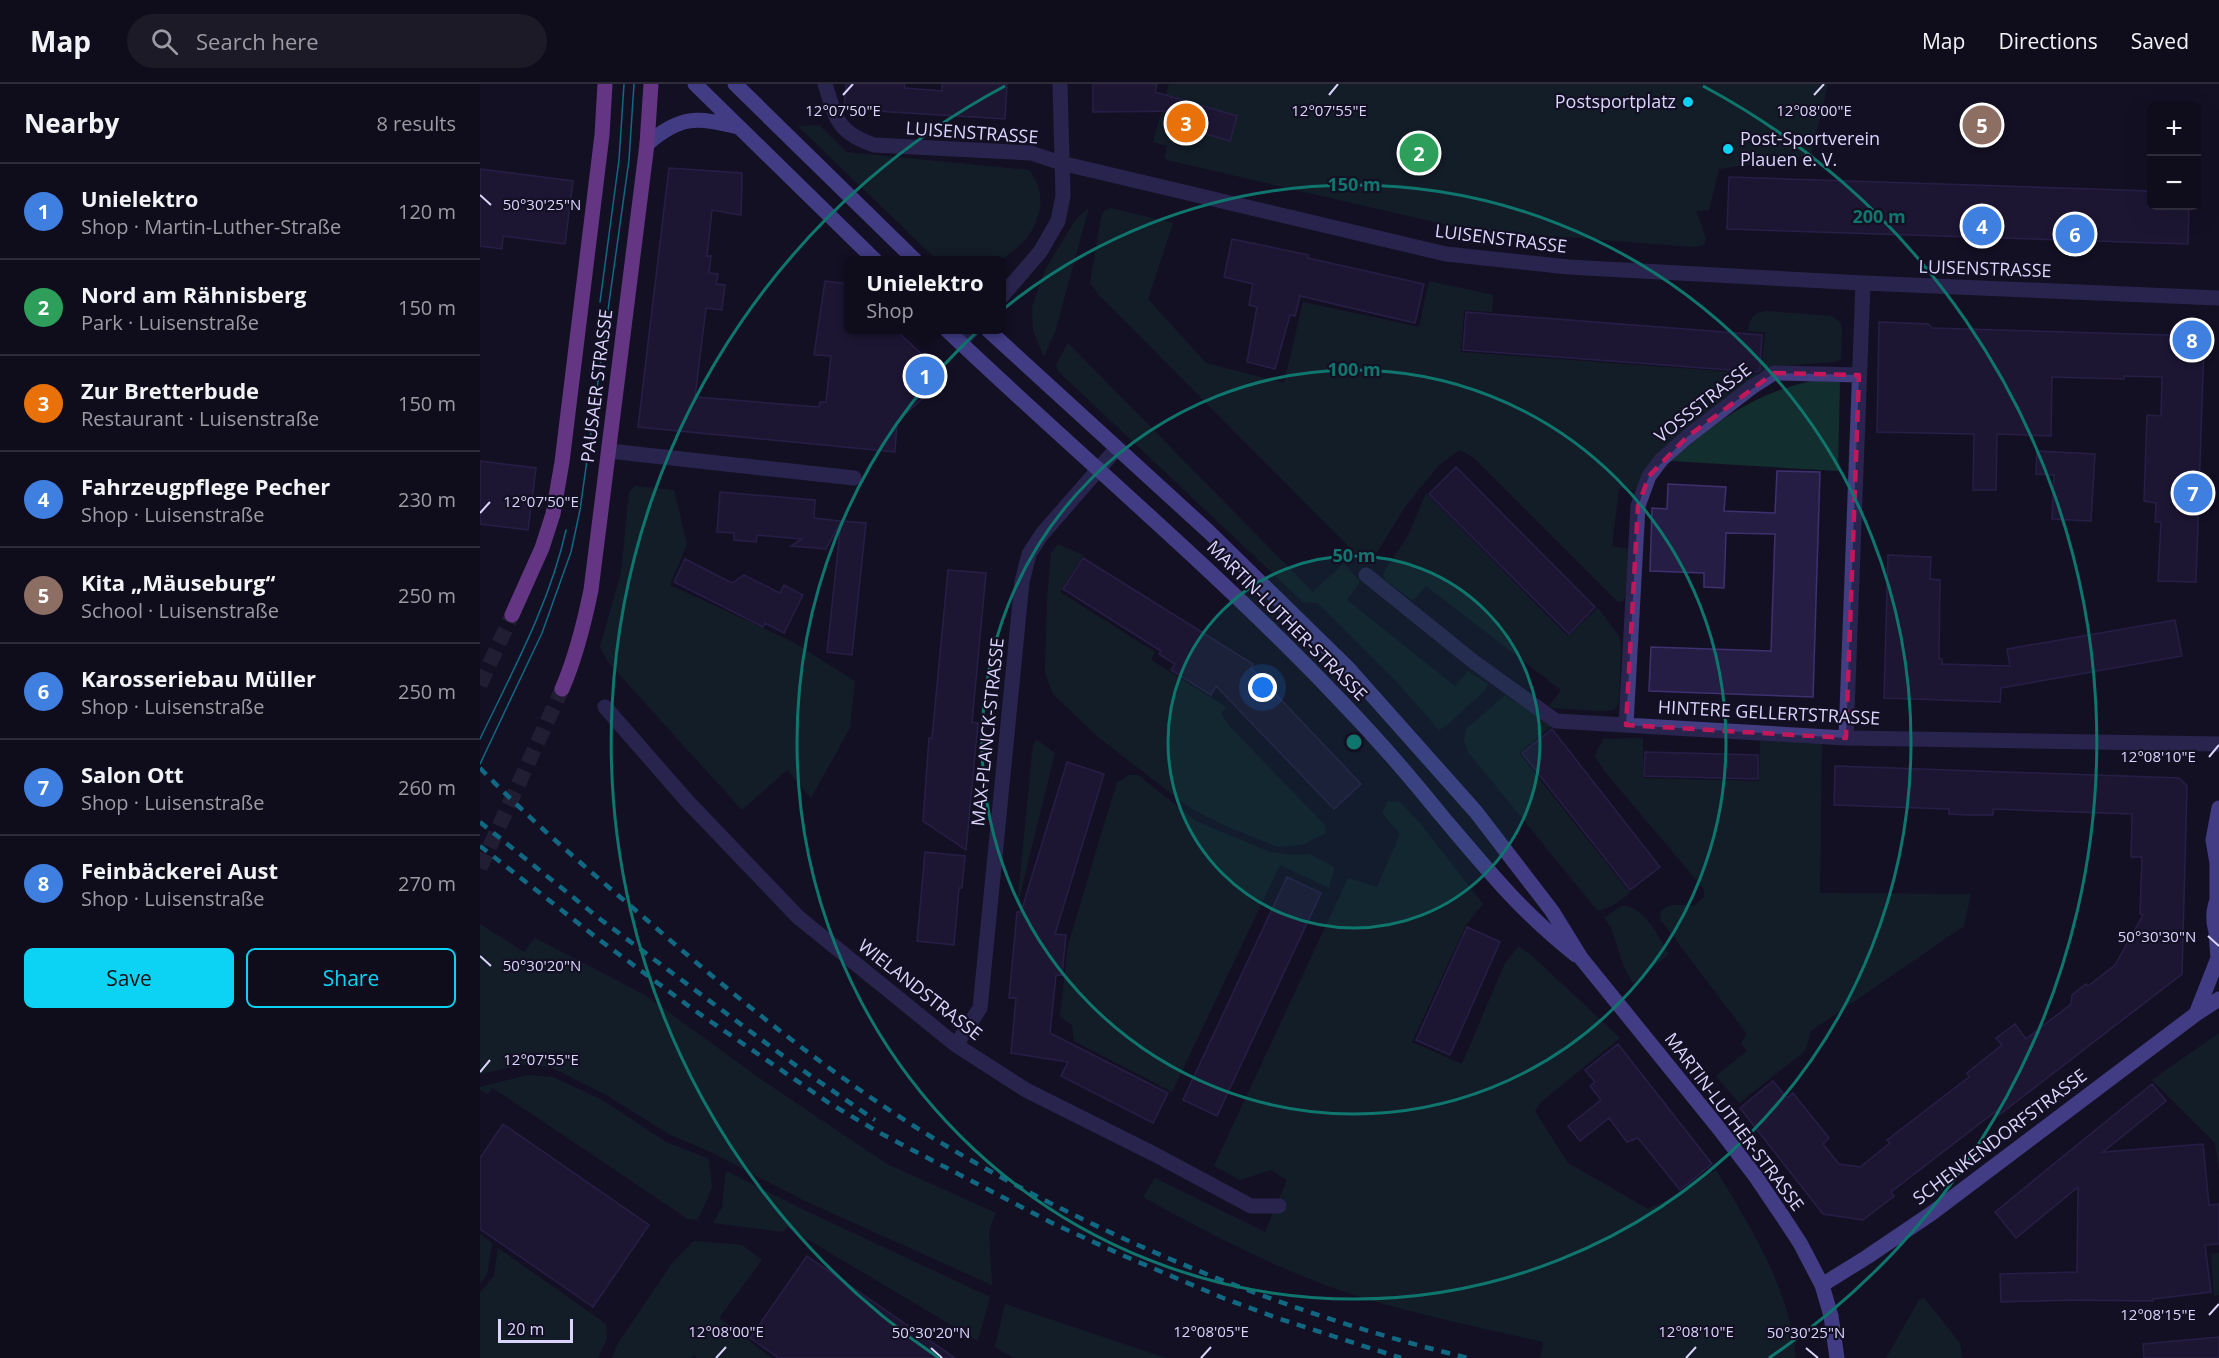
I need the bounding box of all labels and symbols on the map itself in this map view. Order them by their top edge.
place label: Postsportplatz [1555,89,1676,113]
marker: Postsportplatz [1681,95,1695,109]
text: 12°07'50"E [805,100,881,120]
pin: 3 [1166,100,1206,146]
text: 12°07'55"E [1291,100,1367,120]
text: 12°08'00"E [1776,100,1852,120]
pin: 5 [1962,102,2002,147]
street label: LUISENSTRASSE [905,115,1039,149]
place label: Post-Sportverein Plauen e. V. [1740,126,1880,171]
pin: 2 [1400,130,1438,176]
marker: Post-Sportverein Plauen e. V. [1721,142,1735,156]
text: 150 m [1327,172,1381,196]
text: 50°30'25"N [503,194,581,214]
text: 200 m [1852,204,1906,228]
pin: 4 [1962,204,2002,248]
pin: 6 [2056,212,2094,256]
street label: LUISENSTRASSE [1434,218,1569,258]
street label: LUISENSTRASSE [1918,254,2052,282]
street label: PAUSAER STRASSE [575,308,617,464]
pin: 8 [2172,318,2212,362]
pin: 1 [906,354,944,398]
text: 100 m [1327,357,1381,381]
street label: VOSSSTRASSE [1649,357,1756,448]
pin: 7 [2174,470,2212,516]
text: 12°07'50"E [503,491,579,511]
street label: MARTIN-LUTHER-STRASSE [1202,535,1373,706]
text: 50 m [1333,543,1375,567]
street label: MAX-PLANCK-STRASSE [965,637,1009,827]
your location [1248,673,1277,702]
street label: HINTERE GELLERTSTRASSE [1657,694,1881,730]
centre of rings [1344,732,1364,752]
text: 12°08'10"E [2120,746,2196,766]
text: 50°30'30"N [2118,926,2196,946]
street label: WIELANDSTRASSE [854,933,988,1045]
text: 50°30'20"N [503,955,581,975]
street label: MARTIN-LUTHER-STRASSE [1660,1027,1810,1216]
text: 12°07'55"E [503,1049,579,1069]
street label: SCHENKENDORFSTRASSE [1907,1063,2091,1210]
text: 12°08'15"E [2120,1304,2196,1324]
scale bar [498,1316,573,1344]
text: 12°08'00"E [688,1321,764,1341]
text: 12°08'05"E [1173,1321,1249,1341]
text: 12°08'10"E [1658,1321,1734,1341]
text: 50°30'20"N [892,1322,970,1342]
text: 50°30'25"N [1767,1322,1845,1342]

